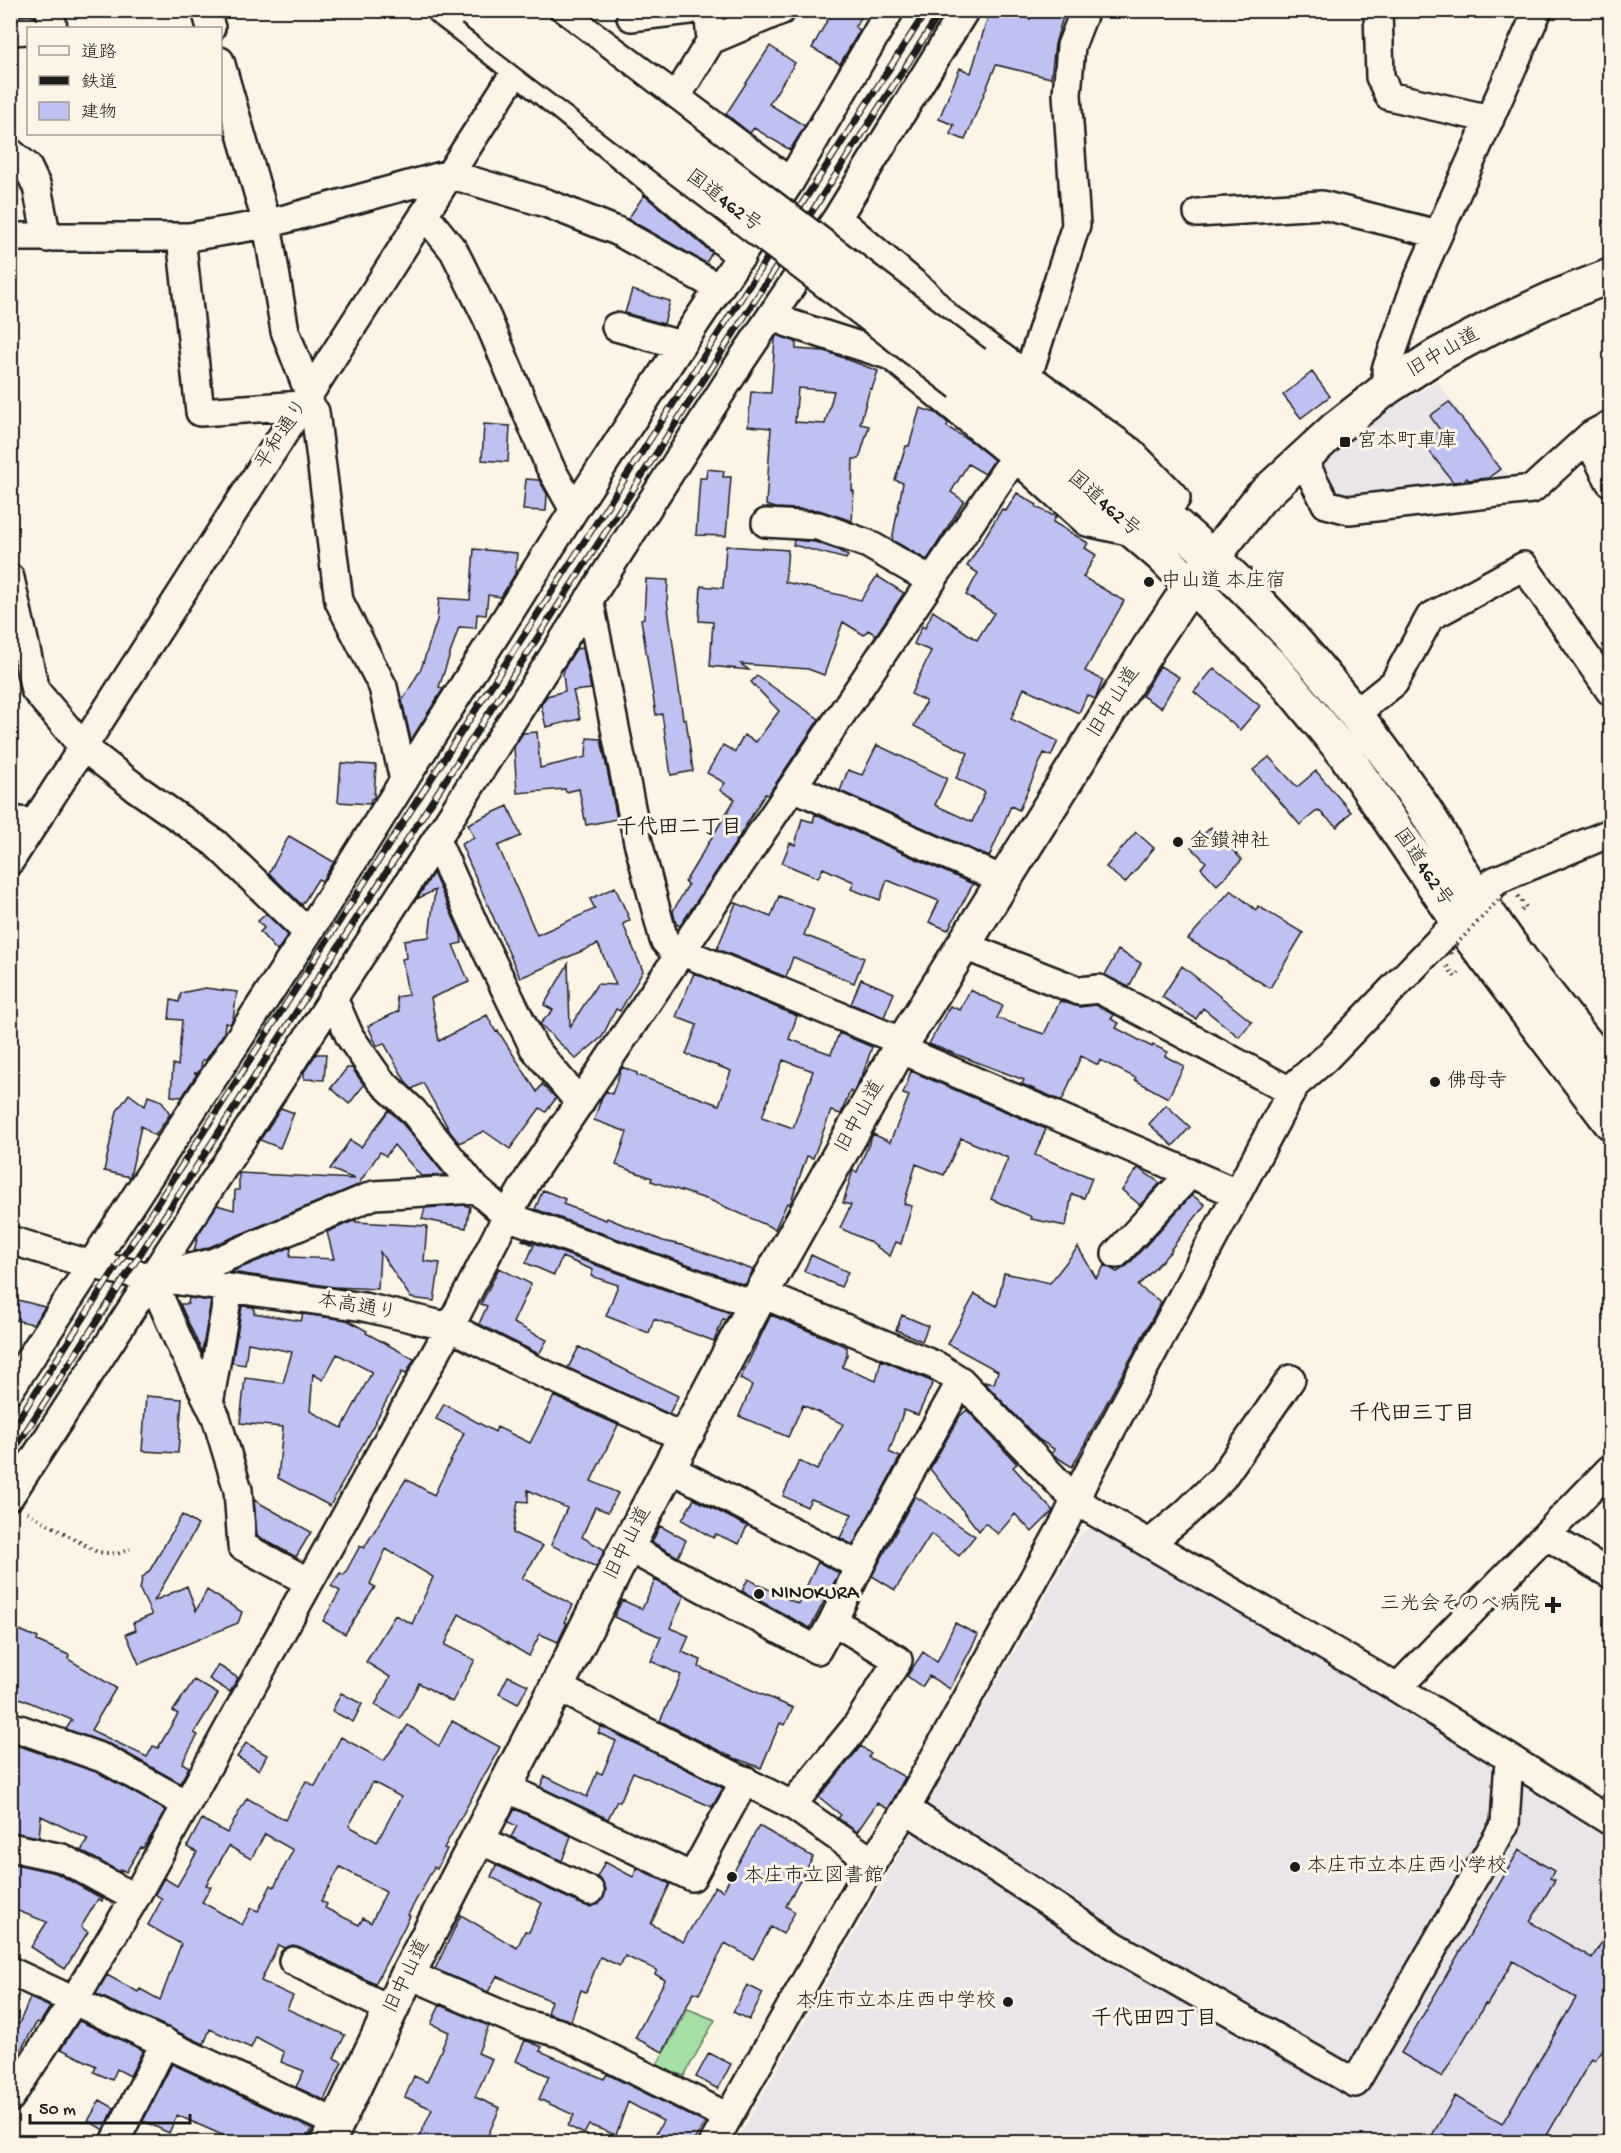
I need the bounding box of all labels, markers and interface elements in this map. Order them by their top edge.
legend [27,27,222,135]
text: 道路 [81,42,117,64]
text: 鉄道 [81,72,117,94]
text: 建物 [81,102,117,124]
street label: 国道462号 [680,165,766,238]
street label: 旧中山道 [1403,322,1484,384]
street label: 平和通り [251,395,314,475]
place label: 宮本町車庫 [1357,429,1457,454]
marker: 宮本町車庫 [1338,435,1352,449]
street label: 国道462号 [1062,466,1145,543]
place label: 中山道 本庄宿 [1161,569,1286,594]
marker: 中山道 本庄宿 [1142,575,1156,589]
street label: 旧中山道 [1082,662,1146,743]
district label: 千代田二丁目 [616,815,742,842]
street label: 国道462号 [1387,824,1457,911]
place label: 金鑚神社 [1190,829,1270,854]
marker: 金鑚神社 [1171,835,1185,849]
place label: 佛母寺 [1447,1069,1507,1094]
street label: 旧中山道 [830,1075,890,1158]
marker: 佛母寺 [1428,1075,1442,1089]
street label: 本高通り [316,1288,399,1326]
district label: 千代田三丁目 [1349,1401,1475,1428]
street label: 旧中山道 [599,1502,657,1585]
place label: NINOKURA [771,1583,860,1606]
marker: NINOKURA [752,1587,766,1601]
place label: 三光会そのべ病院 [1380,1592,1540,1617]
marker: 三光会そのべ病院 [1544,1596,1562,1614]
place label: 本庄市立本庄西小学校 [1307,1854,1507,1879]
marker: 本庄市立本庄西小学校 [1288,1860,1302,1874]
place label: 本庄市立図書館 [744,1864,884,1889]
marker: 本庄市立図書館 [725,1870,739,1884]
street label: 旧中山道 [378,1935,436,2018]
place label: 本庄市立本庄西中学校 [796,1989,996,2014]
marker: 本庄市立本庄西中学校 [1001,1995,1015,2009]
district label: 千代田四丁目 [1091,2006,1217,2033]
scale bar [30,2087,190,2125]
text: 50 m [39,2100,76,2121]

